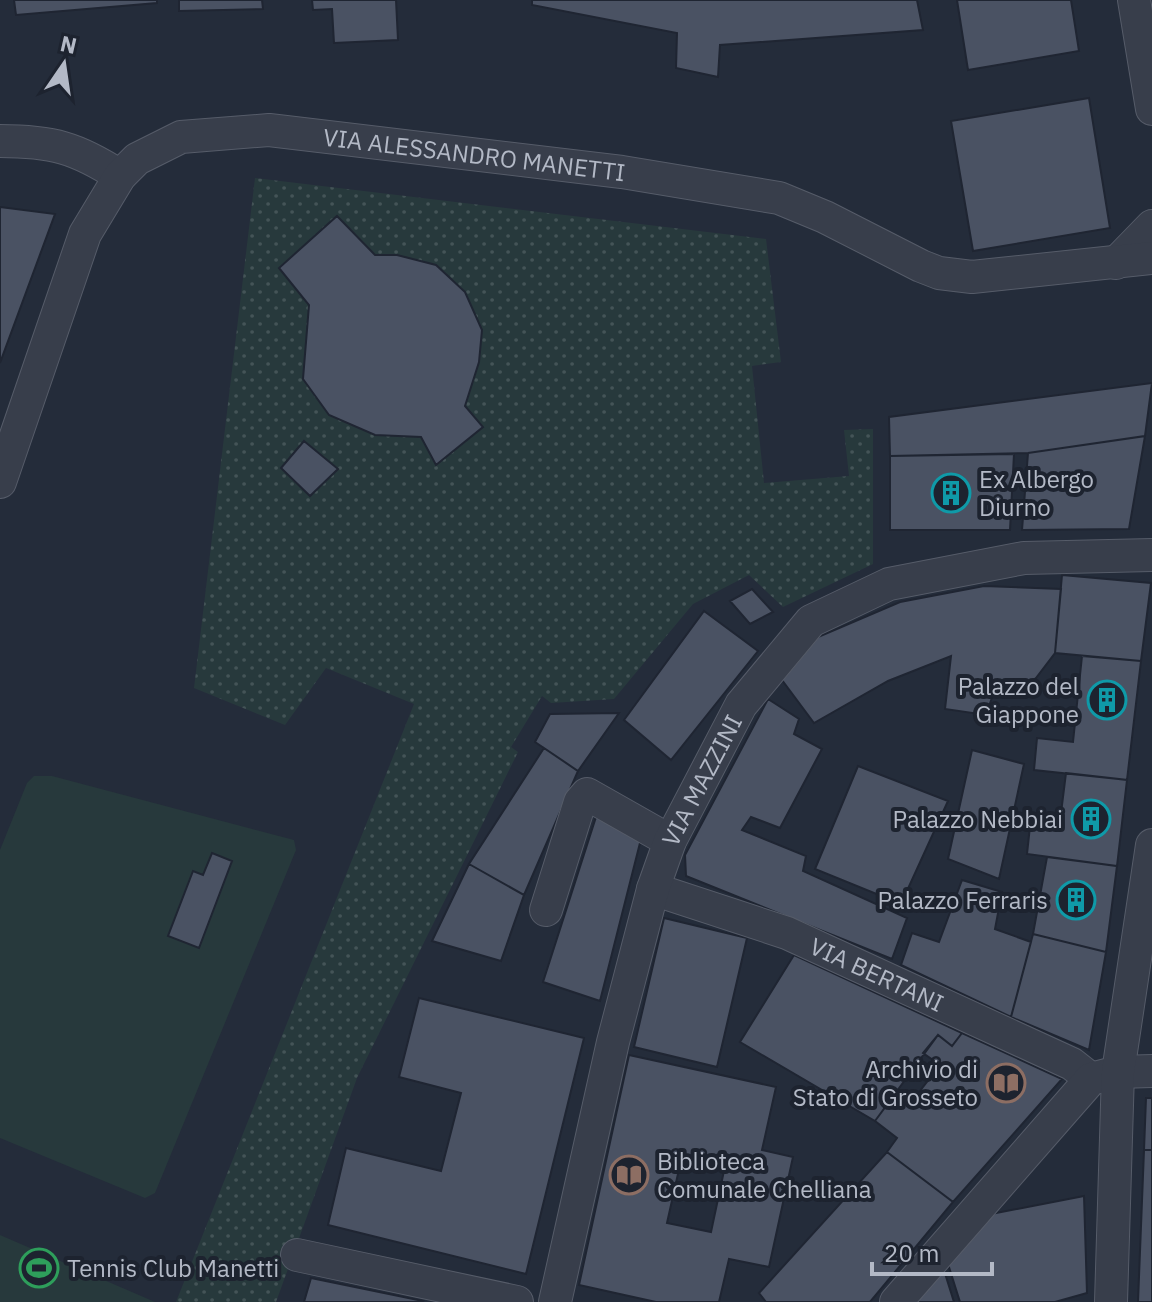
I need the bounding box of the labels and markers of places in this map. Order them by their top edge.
place label: Ex Albergo Diurno [979,463,1094,523]
building icon: Ex Albergo Diurno [930,472,972,514]
place label: Palazzo del Giappone [958,670,1079,730]
building icon: Palazzo del Giappone [1086,679,1128,721]
building icon: Palazzo Nebbiai [1070,798,1112,840]
place label: Palazzo Nebbiai [893,803,1063,835]
building icon: Palazzo Ferraris [1055,879,1097,921]
place label: Palazzo Ferraris [878,884,1048,916]
place label: Archivio di Stato di Grosseto [793,1053,978,1113]
library icon: Archivio di Stato di Grosseto [985,1062,1027,1104]
place label: Biblioteca Comunale Chelliana [657,1145,872,1205]
library icon: Biblioteca Comunale Chelliana [608,1154,650,1196]
sports icon: Tennis Club Manetti [18,1247,60,1289]
place label: Tennis Club Manetti [67,1252,279,1284]

